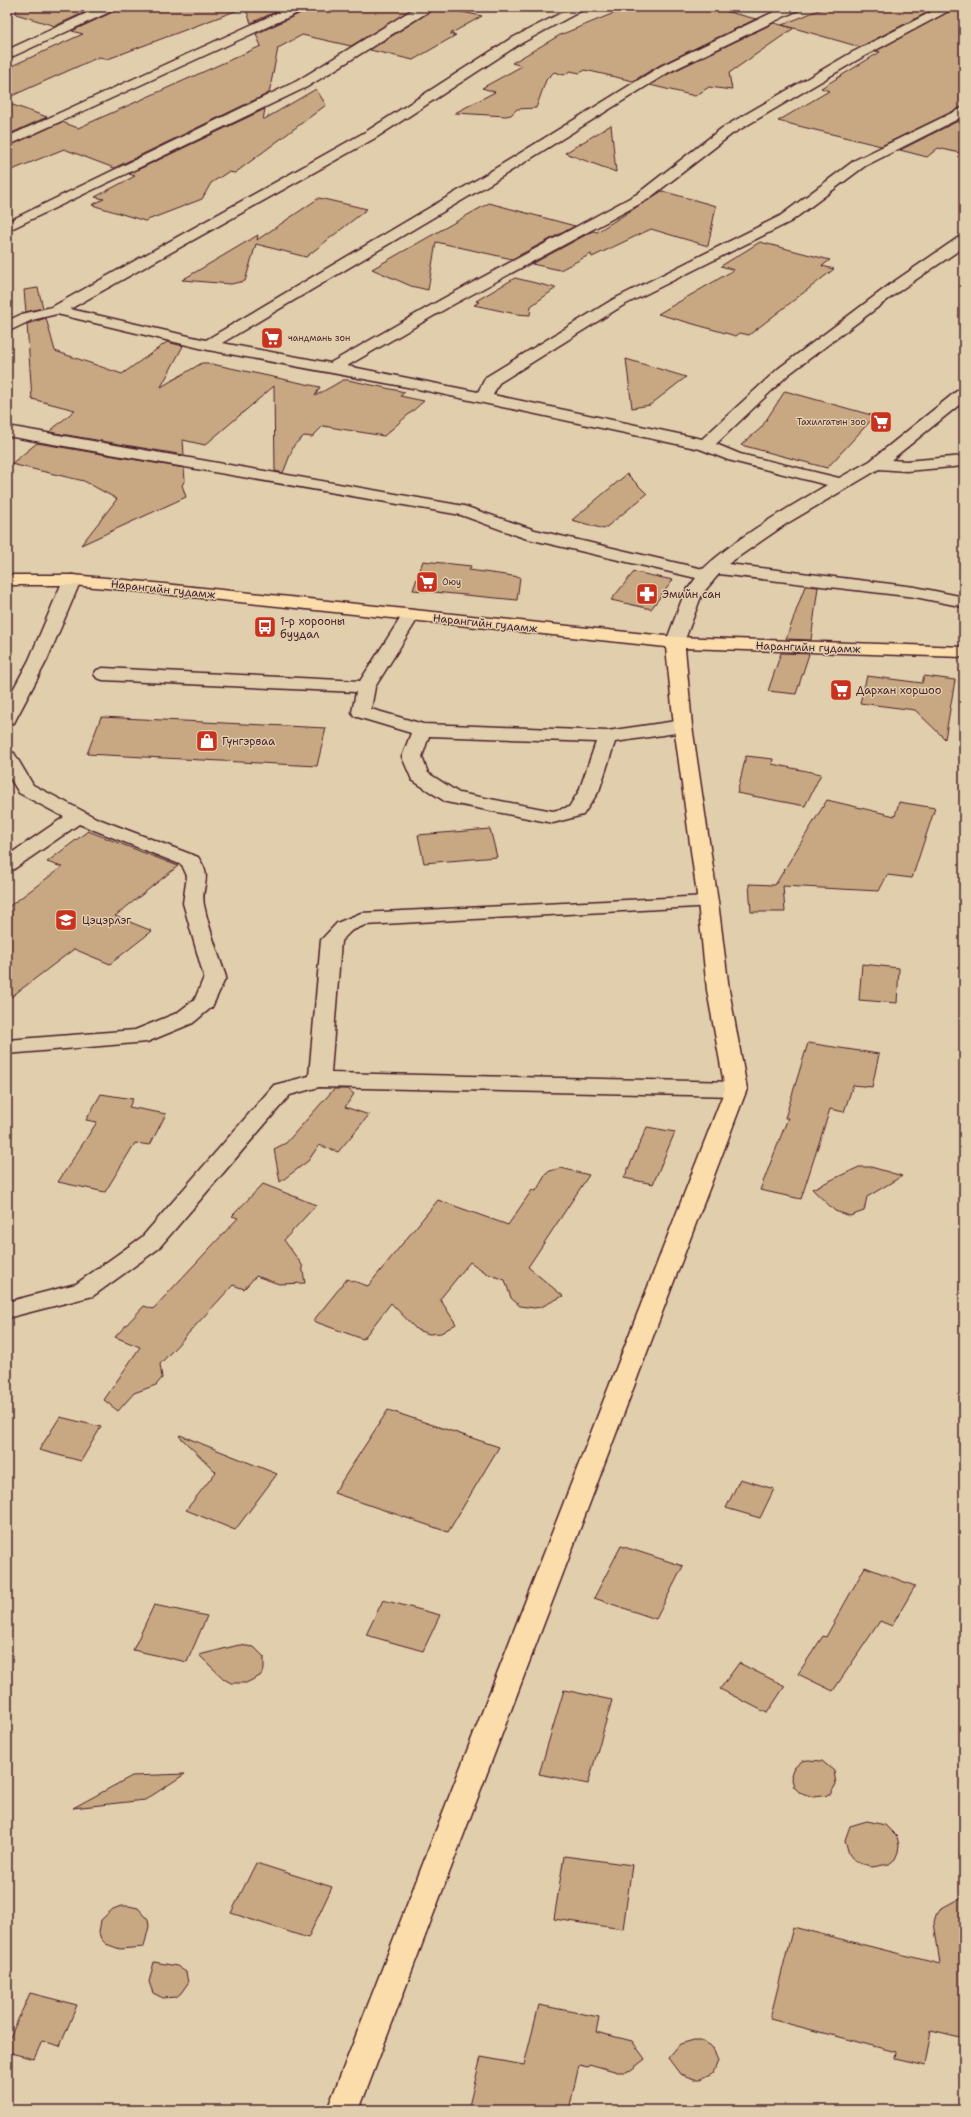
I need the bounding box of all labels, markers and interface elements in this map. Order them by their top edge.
supermarket icon: чандмань зон [259,325,285,351]
place label: чандмань зон [288,332,350,344]
supermarket icon: Тахилгатын зоо [868,409,894,435]
place label: Тахилгатын зоо [797,416,866,428]
supermarket icon: Оюу [414,569,440,595]
place label: Оюу [442,576,461,588]
street label: Нарангийн гудамж [110,577,217,603]
pharmacy icon: Эмийн сан [634,581,660,607]
place label: Эмийн сан [662,587,721,602]
street label: Нарангийн гудамж [432,611,539,637]
bus stop icon: 1-р хорооны буудал [252,614,278,640]
place label: 1-р хорооны буудал [280,614,345,642]
street label: Нарангийн гудамж [755,638,862,657]
supermarket icon: Дархан хоршоо [828,677,854,703]
place label: Дархан хоршоо [856,683,942,698]
shop icon: Гүнгэрваа [194,728,220,754]
place label: Гүнгэрваа [222,734,275,749]
school or university icon: Цэцэрлэг [53,907,79,933]
place label: Цэцэрлэг [82,913,131,928]

